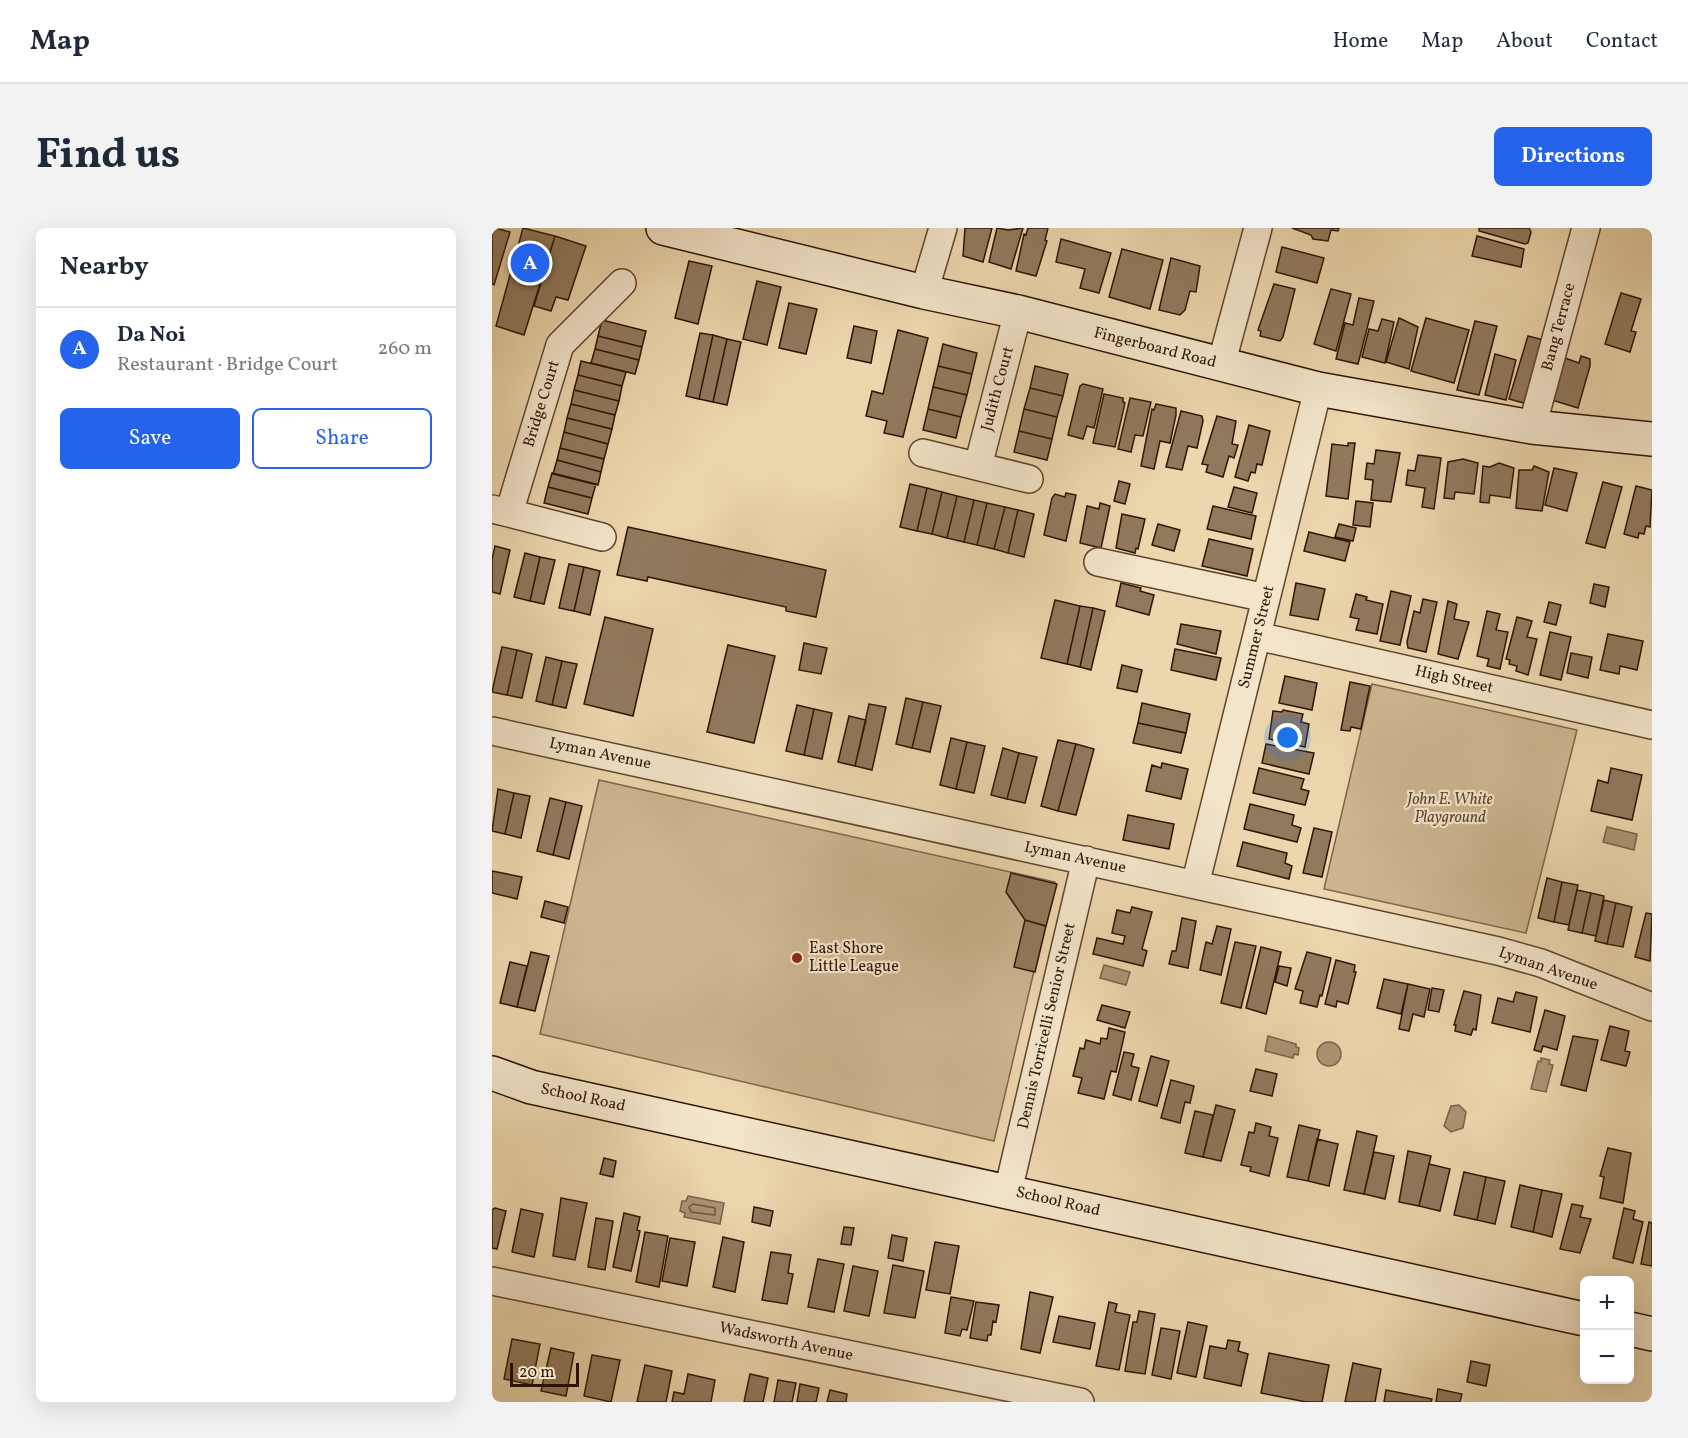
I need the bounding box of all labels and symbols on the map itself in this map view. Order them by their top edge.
pin: A [510,240,549,285]
street label: Bang Terrace [1537,281,1581,373]
street label: Fingerboard Road [1091,322,1219,374]
street label: Judith Court [976,344,1020,434]
street label: Bridge Court [518,357,566,450]
street label: Summer Street [1234,583,1281,691]
street label: High Street [1413,660,1496,700]
your location [1273,723,1302,752]
street label: Lyman Avenue [547,732,653,776]
park label: John E. White Playground [1405,789,1493,829]
street label: Lyman Avenue [1022,836,1128,880]
street label: Dennis Torricelli Senior Street [1013,920,1082,1131]
place label: East Shore Little League [809,938,899,978]
street label: Lyman Avenue [1495,942,1601,996]
marker: East Shore Little League [790,951,804,965]
street label: School Road [539,1078,627,1118]
street label: School Road [1014,1182,1102,1222]
street label: Wadsworth Avenue [717,1317,855,1367]
scale bar [510,1360,579,1388]

